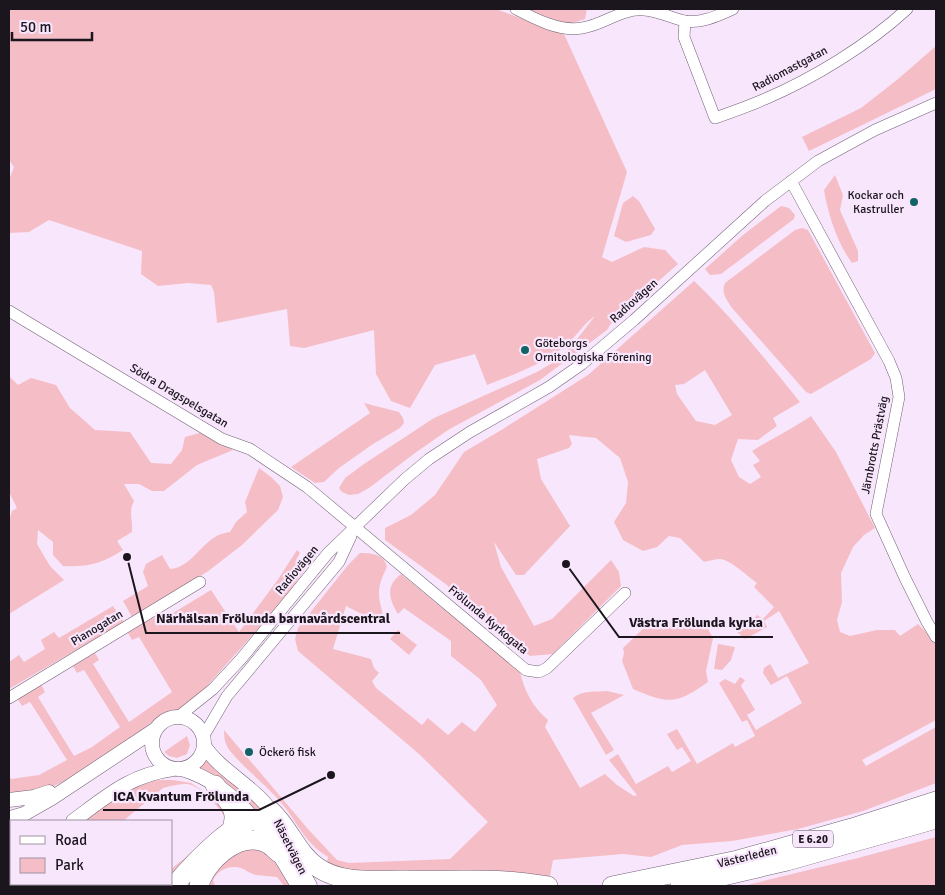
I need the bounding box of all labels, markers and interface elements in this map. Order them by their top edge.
scale bar [12,10,92,42]
text: 50 m [20,18,51,36]
street label: Radiomastgatan [750,43,830,95]
place label: Kockar och Kastruller [848,188,905,217]
marker: Kockar och Kastruller [908,196,920,208]
street label: Radiovägen [607,276,661,326]
place label: Göteborgs Ornitologiska Förening [535,336,652,365]
marker: Göteborgs Ornitologiska Förening [519,344,531,356]
street label: Södra Dragspelsgatan [127,361,231,431]
street label: Järnbrotts Prästväg [858,395,892,495]
street label: Radiovägen [272,542,322,598]
street label: Frölunda Kyrkogata [445,582,531,658]
callout: Närhälsan Frölunda barnavårdscentral [146,604,400,633]
street label: Pianogatan [68,607,126,649]
callout: Västra Frölunda kyrka [619,608,773,637]
text: Närhälsan Frölunda barnavårdscentral [156,610,391,627]
text: Västra Frölunda kyrka [629,614,763,631]
place label: Öckerö fisk [259,745,316,760]
marker: Öckerö fisk [243,746,255,758]
callout: ICA Kvantum Frölunda [103,781,259,810]
text: ICA Kvantum Frölunda [113,788,249,805]
street label: Näsetvägen [270,817,310,877]
legend [10,820,172,885]
text: Road [55,831,87,849]
road number: E 6.20 [793,831,833,848]
street label: Västerleden [716,842,778,872]
text: Park [55,856,84,874]

